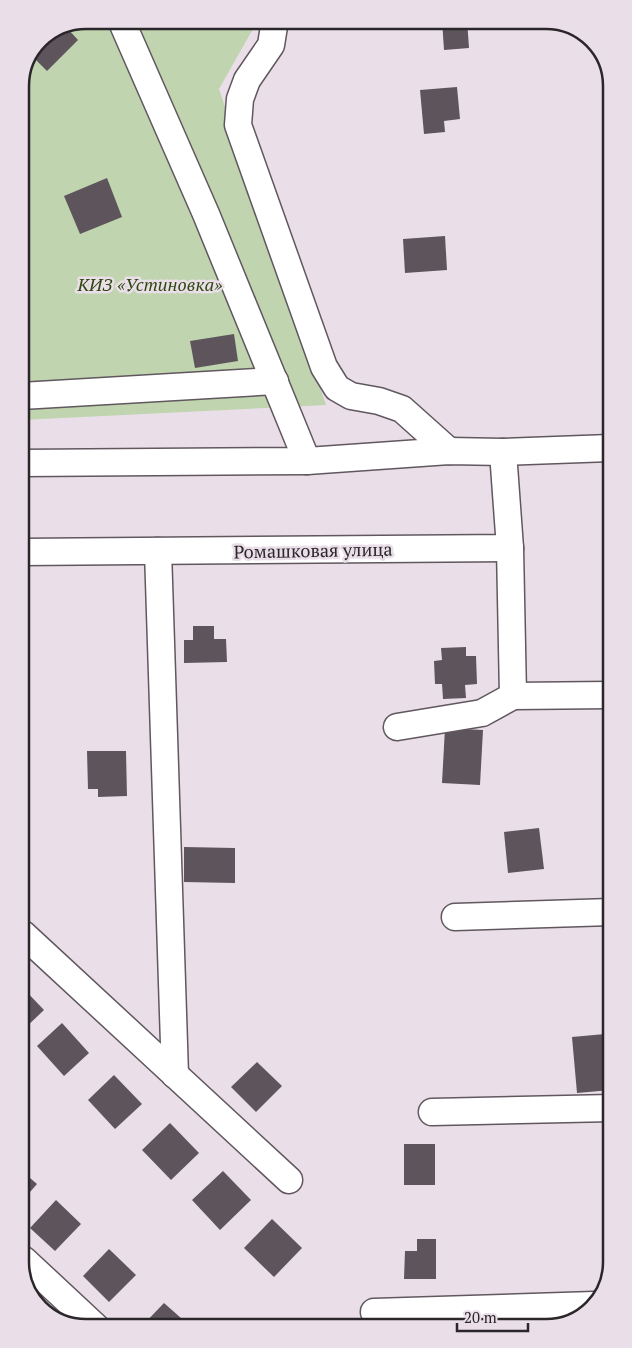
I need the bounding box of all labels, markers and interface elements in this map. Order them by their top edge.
park label: КИЗ «Устиновка» [77,272,223,296]
street label: Ромашковая улица [233,537,393,563]
scale bar [457,1300,528,1332]
text: 20 m [464,1307,497,1327]

